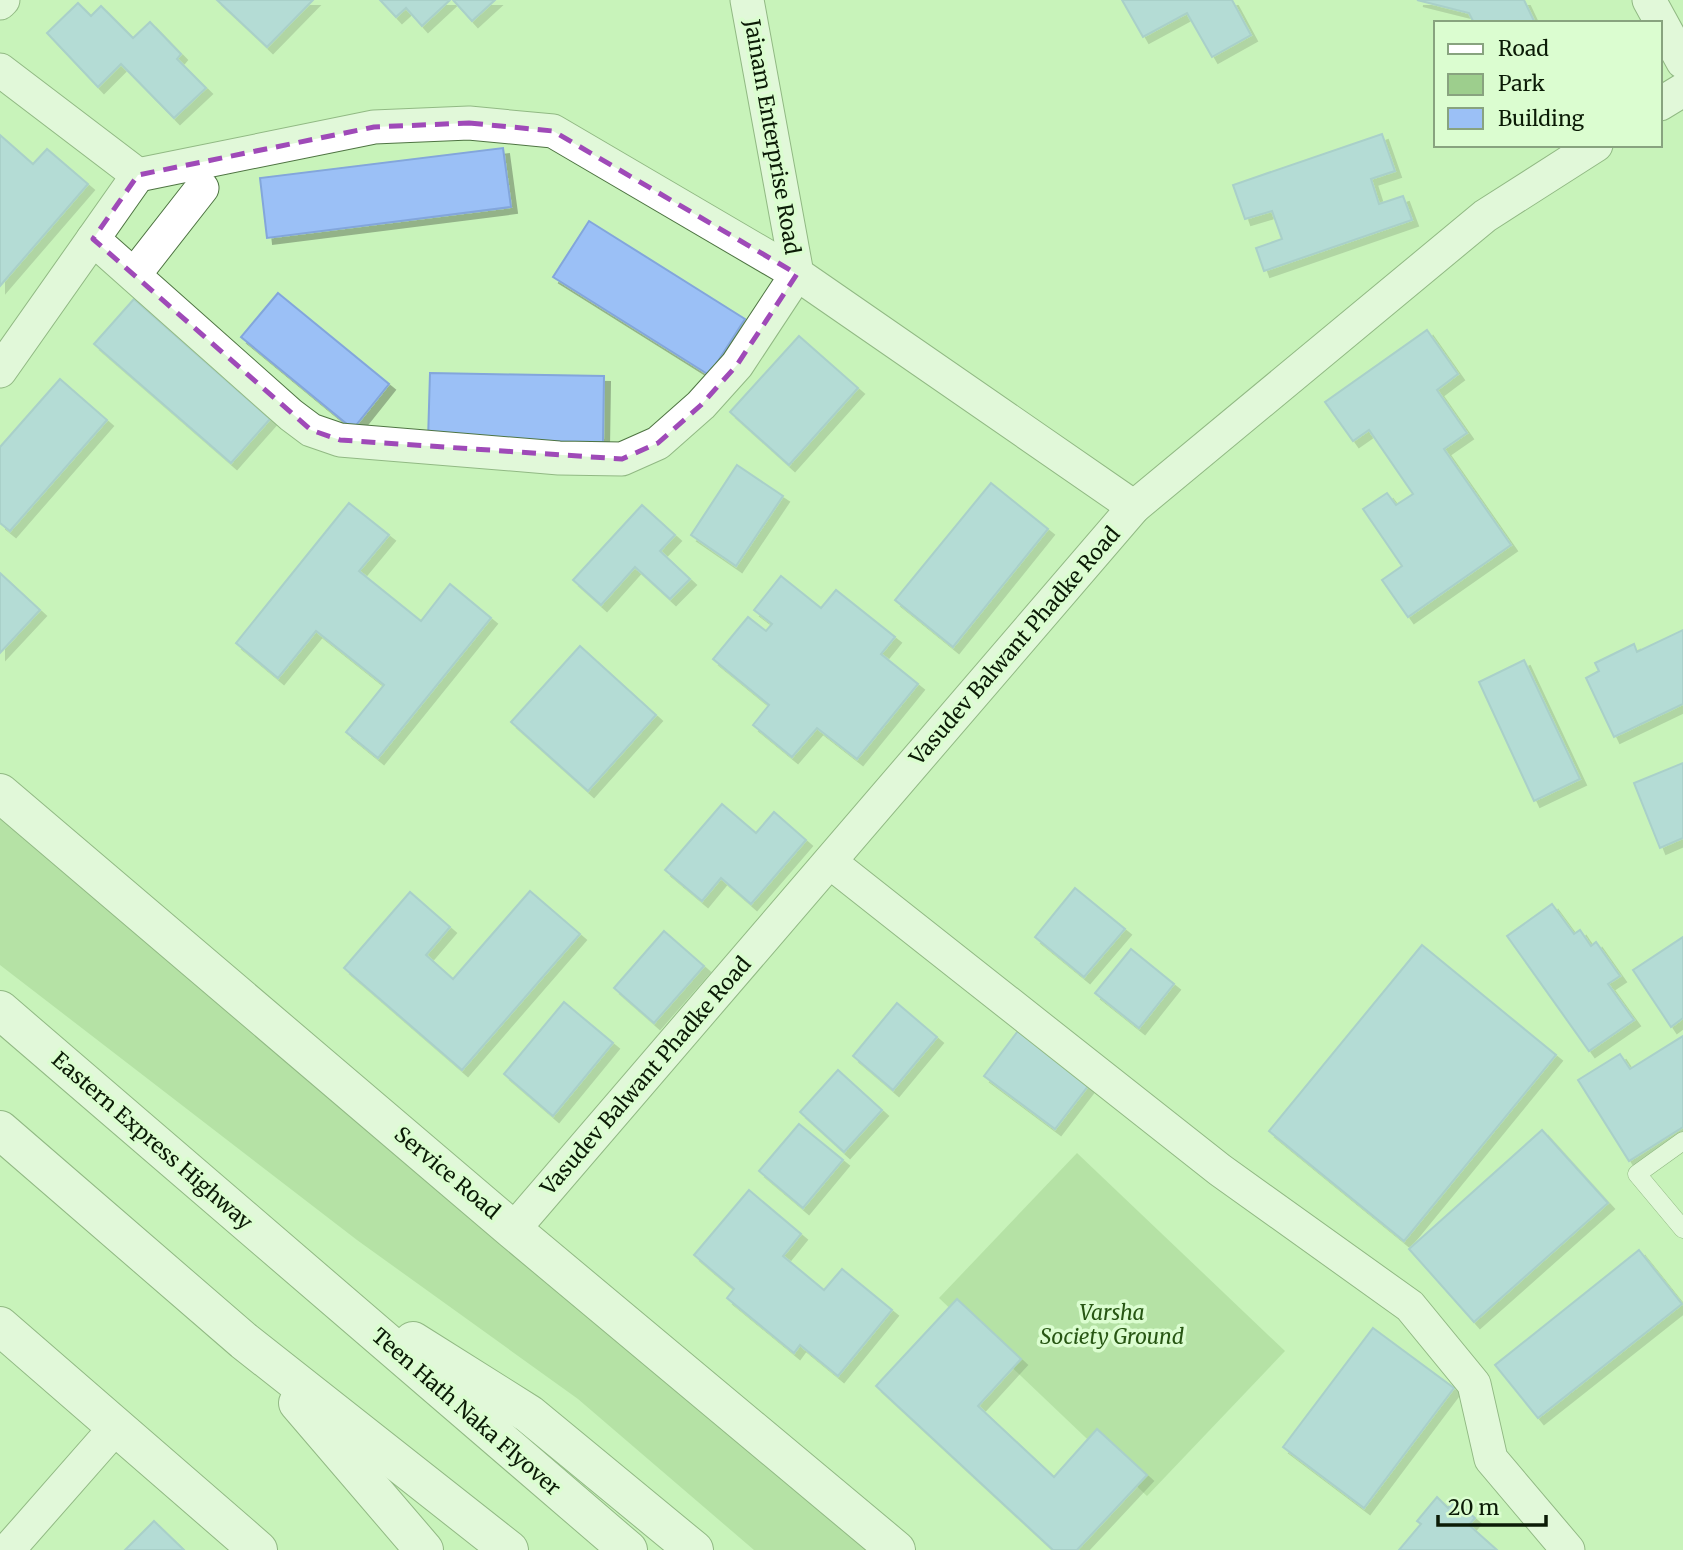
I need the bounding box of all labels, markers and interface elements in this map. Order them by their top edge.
street label: Jainam Enterprise Road [738,16,807,257]
legend [1434,21,1662,147]
text: Road [1498,35,1549,62]
text: Park [1498,70,1545,97]
text: Building [1498,105,1585,132]
street label: Vasudev Balwant Phadke Road [903,521,1126,771]
street label: Vasudev Balwant Phadke Road [534,951,757,1201]
street label: Eastern Express Highway [46,1046,259,1236]
street label: Service Road [389,1121,506,1225]
park label: Varsha Society Ground [1040,1299,1184,1350]
street label: Teen Hath Naka Flyover [366,1322,566,1501]
scale bar [1438,1484,1546,1528]
text: 20 m [1448,1494,1500,1521]

